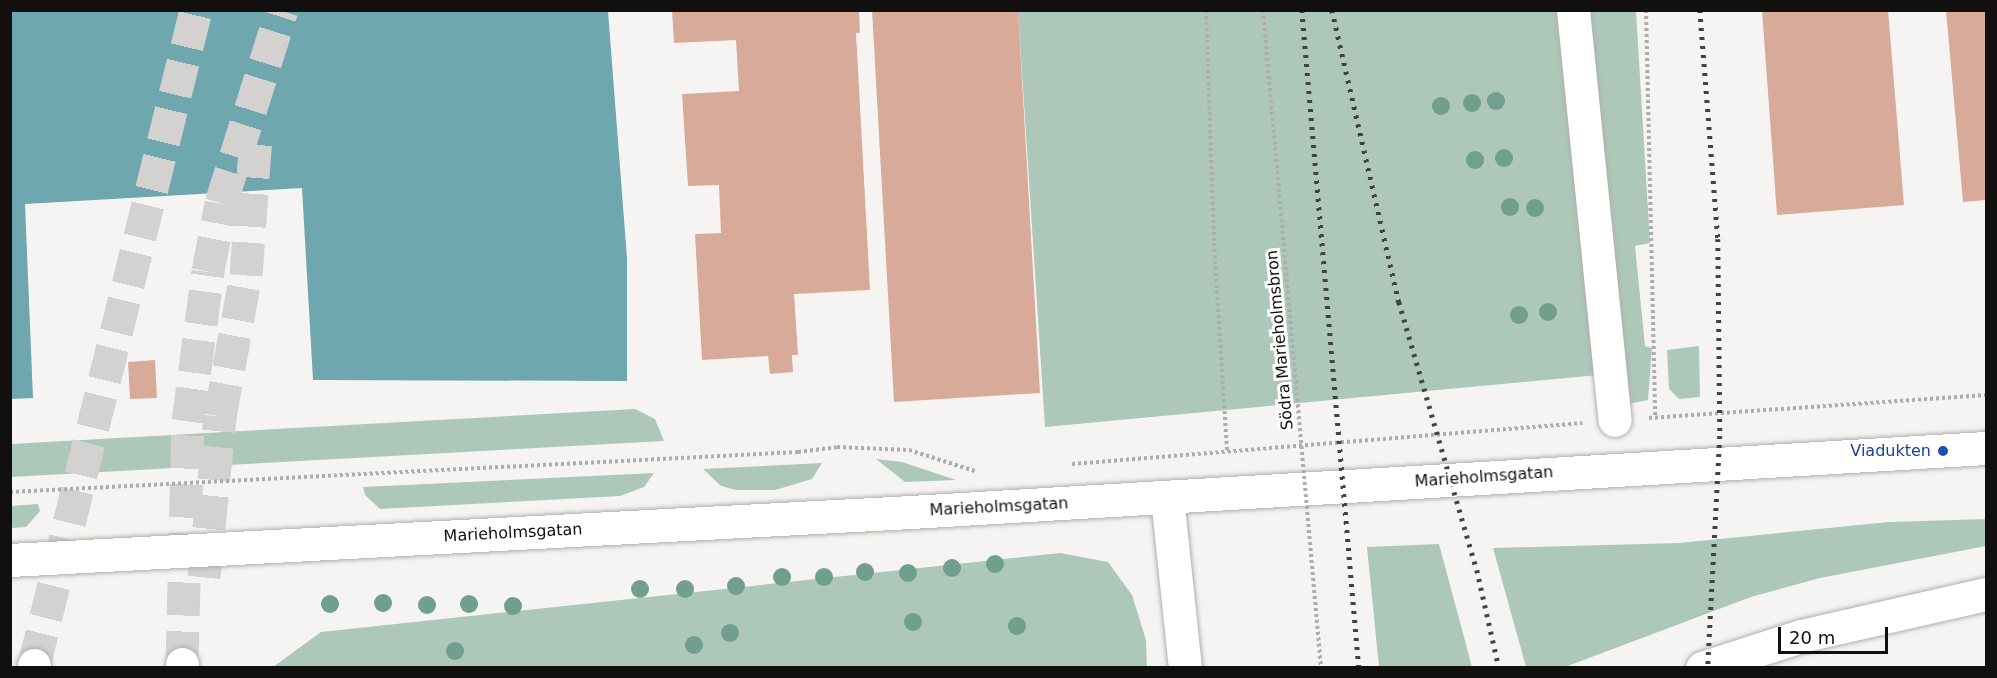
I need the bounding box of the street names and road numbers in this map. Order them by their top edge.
street label: Södra Marieholmsbron [1263,249,1297,431]
street label: Marieholmsgatan [1414,463,1554,491]
street label: Marieholmsgatan [929,494,1069,520]
street label: Marieholmsgatan [443,520,583,546]

